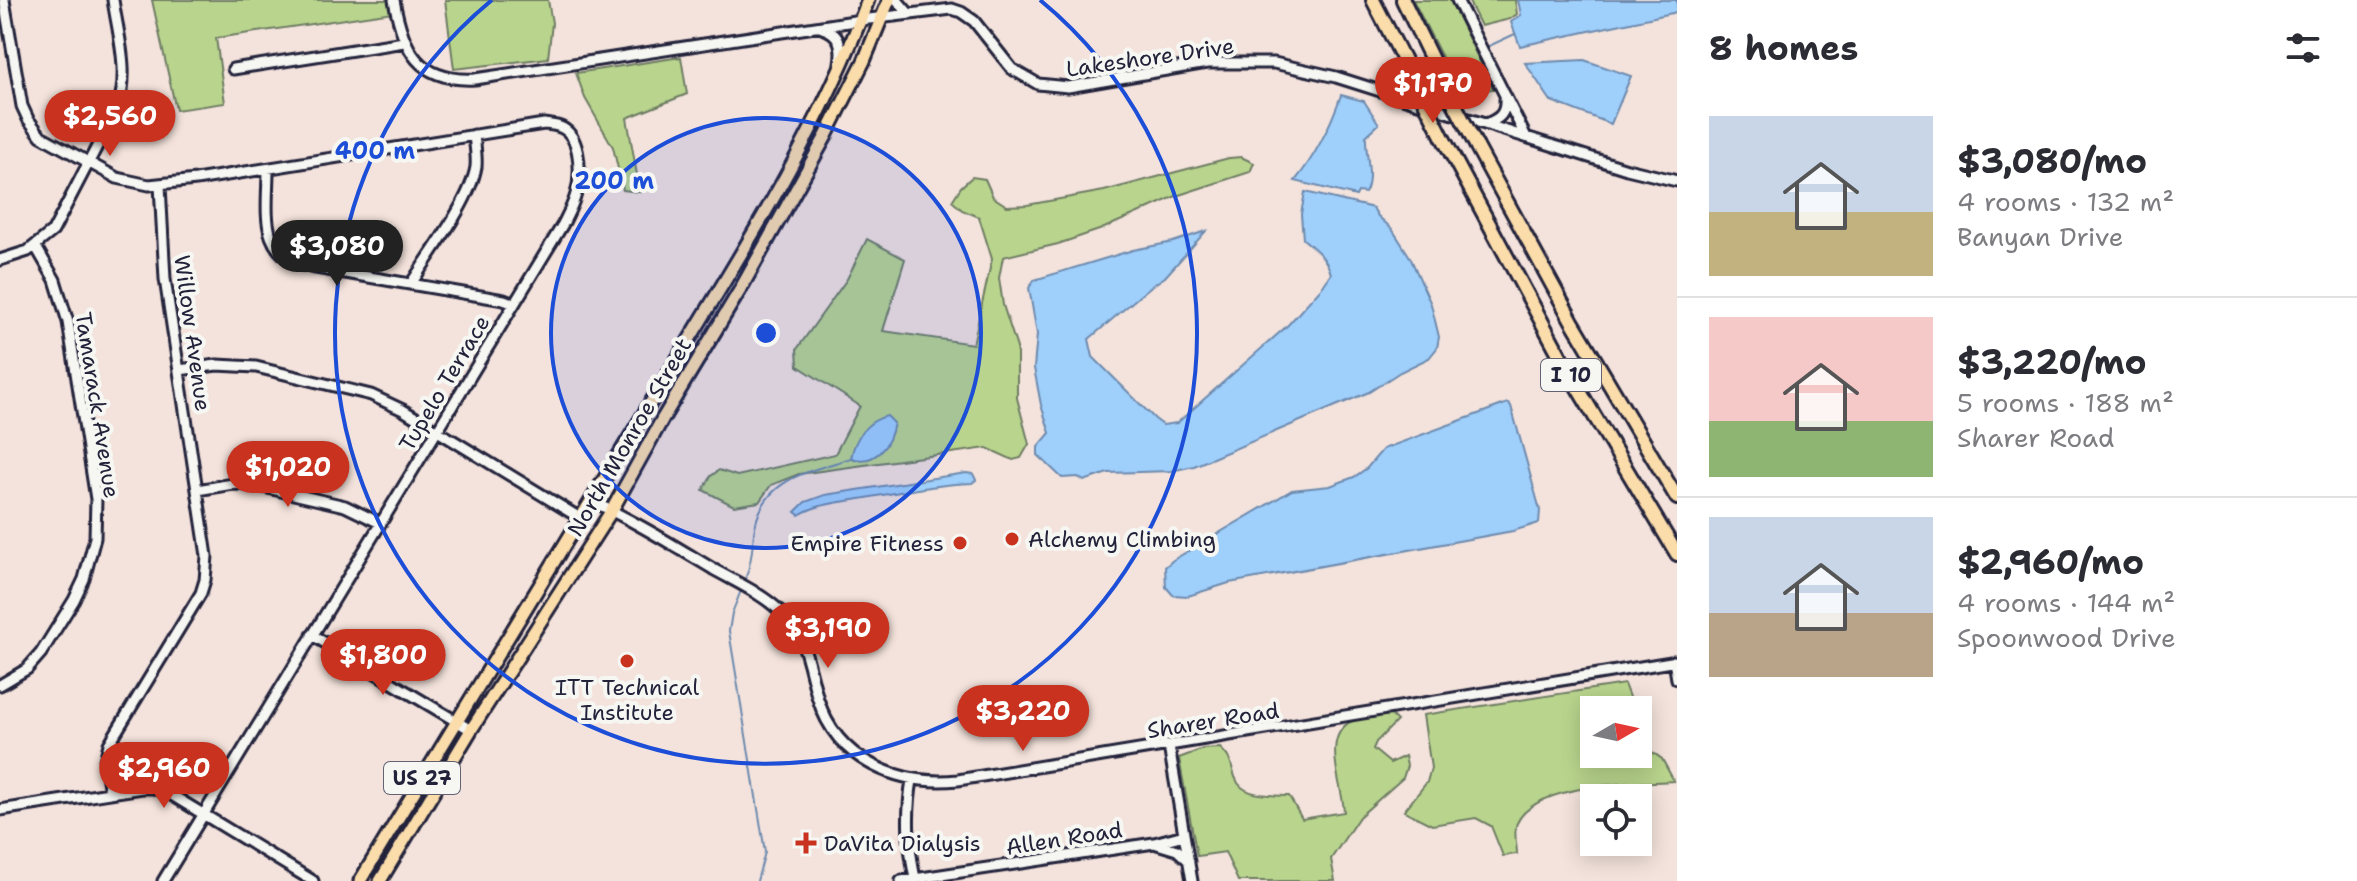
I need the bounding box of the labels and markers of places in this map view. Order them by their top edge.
pin: $1,170 [1368,57,1498,125]
pin: $2,560 [45,90,175,158]
pin: $3,080 [272,220,402,288]
centre of rings [752,319,780,347]
pin: $1,020 [223,441,353,509]
place label: Alchemy Climbing [1028,525,1216,554]
place label: Empire Fitness [791,529,944,558]
marker: Alchemy Climbing [1003,530,1021,548]
marker: Empire Fitness [951,534,969,552]
pin: $3,190 [763,602,893,670]
pin: $1,800 [318,629,448,697]
marker: ITT Technical Institute [618,652,636,670]
place label: ITT Technical Institute [555,673,699,727]
pin: $3,220 [958,685,1088,753]
pin: $2,960 [99,742,229,810]
place label: DaVita Dialysis [824,829,981,858]
marker: DaVita Dialysis [795,832,817,854]

